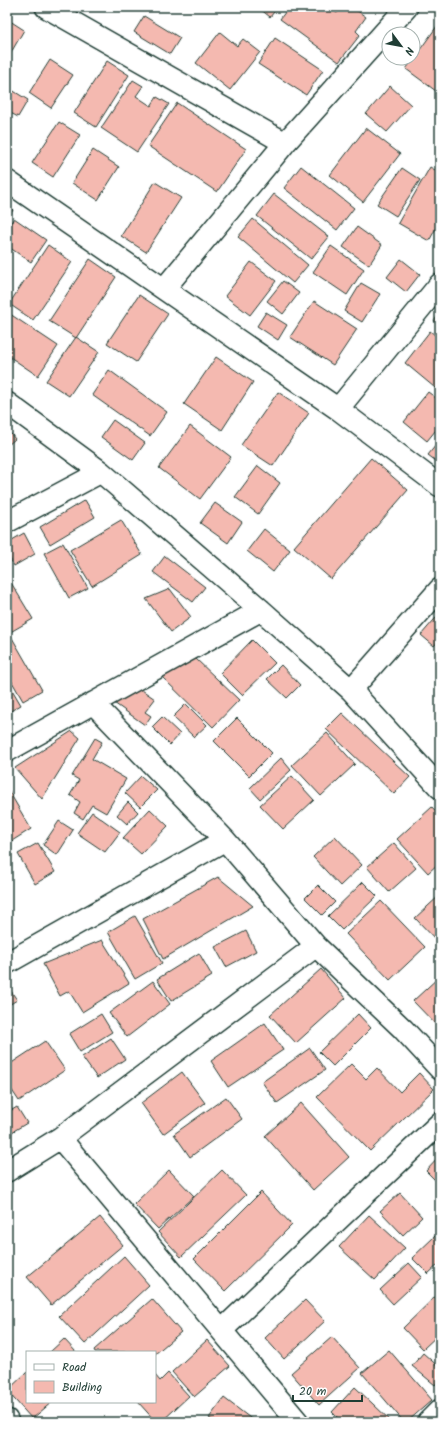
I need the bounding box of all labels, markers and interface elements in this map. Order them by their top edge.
north arrow [381,26,421,66]
text: N [399,43,418,59]
legend [26,1351,156,1403]
text: Road [62,1358,87,1377]
scale bar [293,1377,362,1403]
text: Building [62,1378,102,1397]
text: 20 m [299,1382,327,1401]

